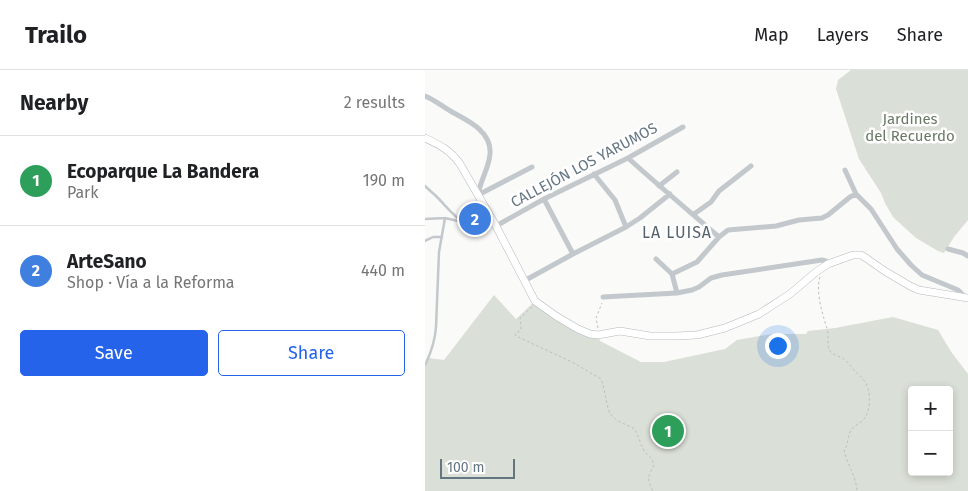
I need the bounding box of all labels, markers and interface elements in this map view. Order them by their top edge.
text: Trailo [25,21,87,49]
text: Map [754,24,789,46]
text: Layers [817,24,869,46]
text: Share [897,24,943,46]
text: Nearby [20,90,88,116]
text: 2 results [344,93,405,112]
park label: Jardines del Recuerdo [865,110,955,145]
street label: CALLEJÓN LOS YARUMOS [508,119,660,211]
text: Ecoparque La Bandera [67,160,259,183]
text: 1 [32,171,40,190]
text: 190 m [363,171,405,190]
text: Park [67,183,99,202]
pin: 2 [459,200,491,238]
district label: LA LUISA [642,223,712,242]
text: ArteSano [67,250,147,273]
text: 2 [32,261,40,280]
text: 440 m [361,261,405,280]
text: Shop · Vía a la Reforma [67,273,235,292]
button: Save [20,330,208,376]
button: Share [218,330,405,376]
your location [765,333,791,359]
map controls [908,386,953,476]
button: + [908,386,953,431]
pin: 1 [652,412,684,450]
button: − [908,431,953,476]
scale bar [440,456,515,479]
text: 100 m [447,459,484,476]

